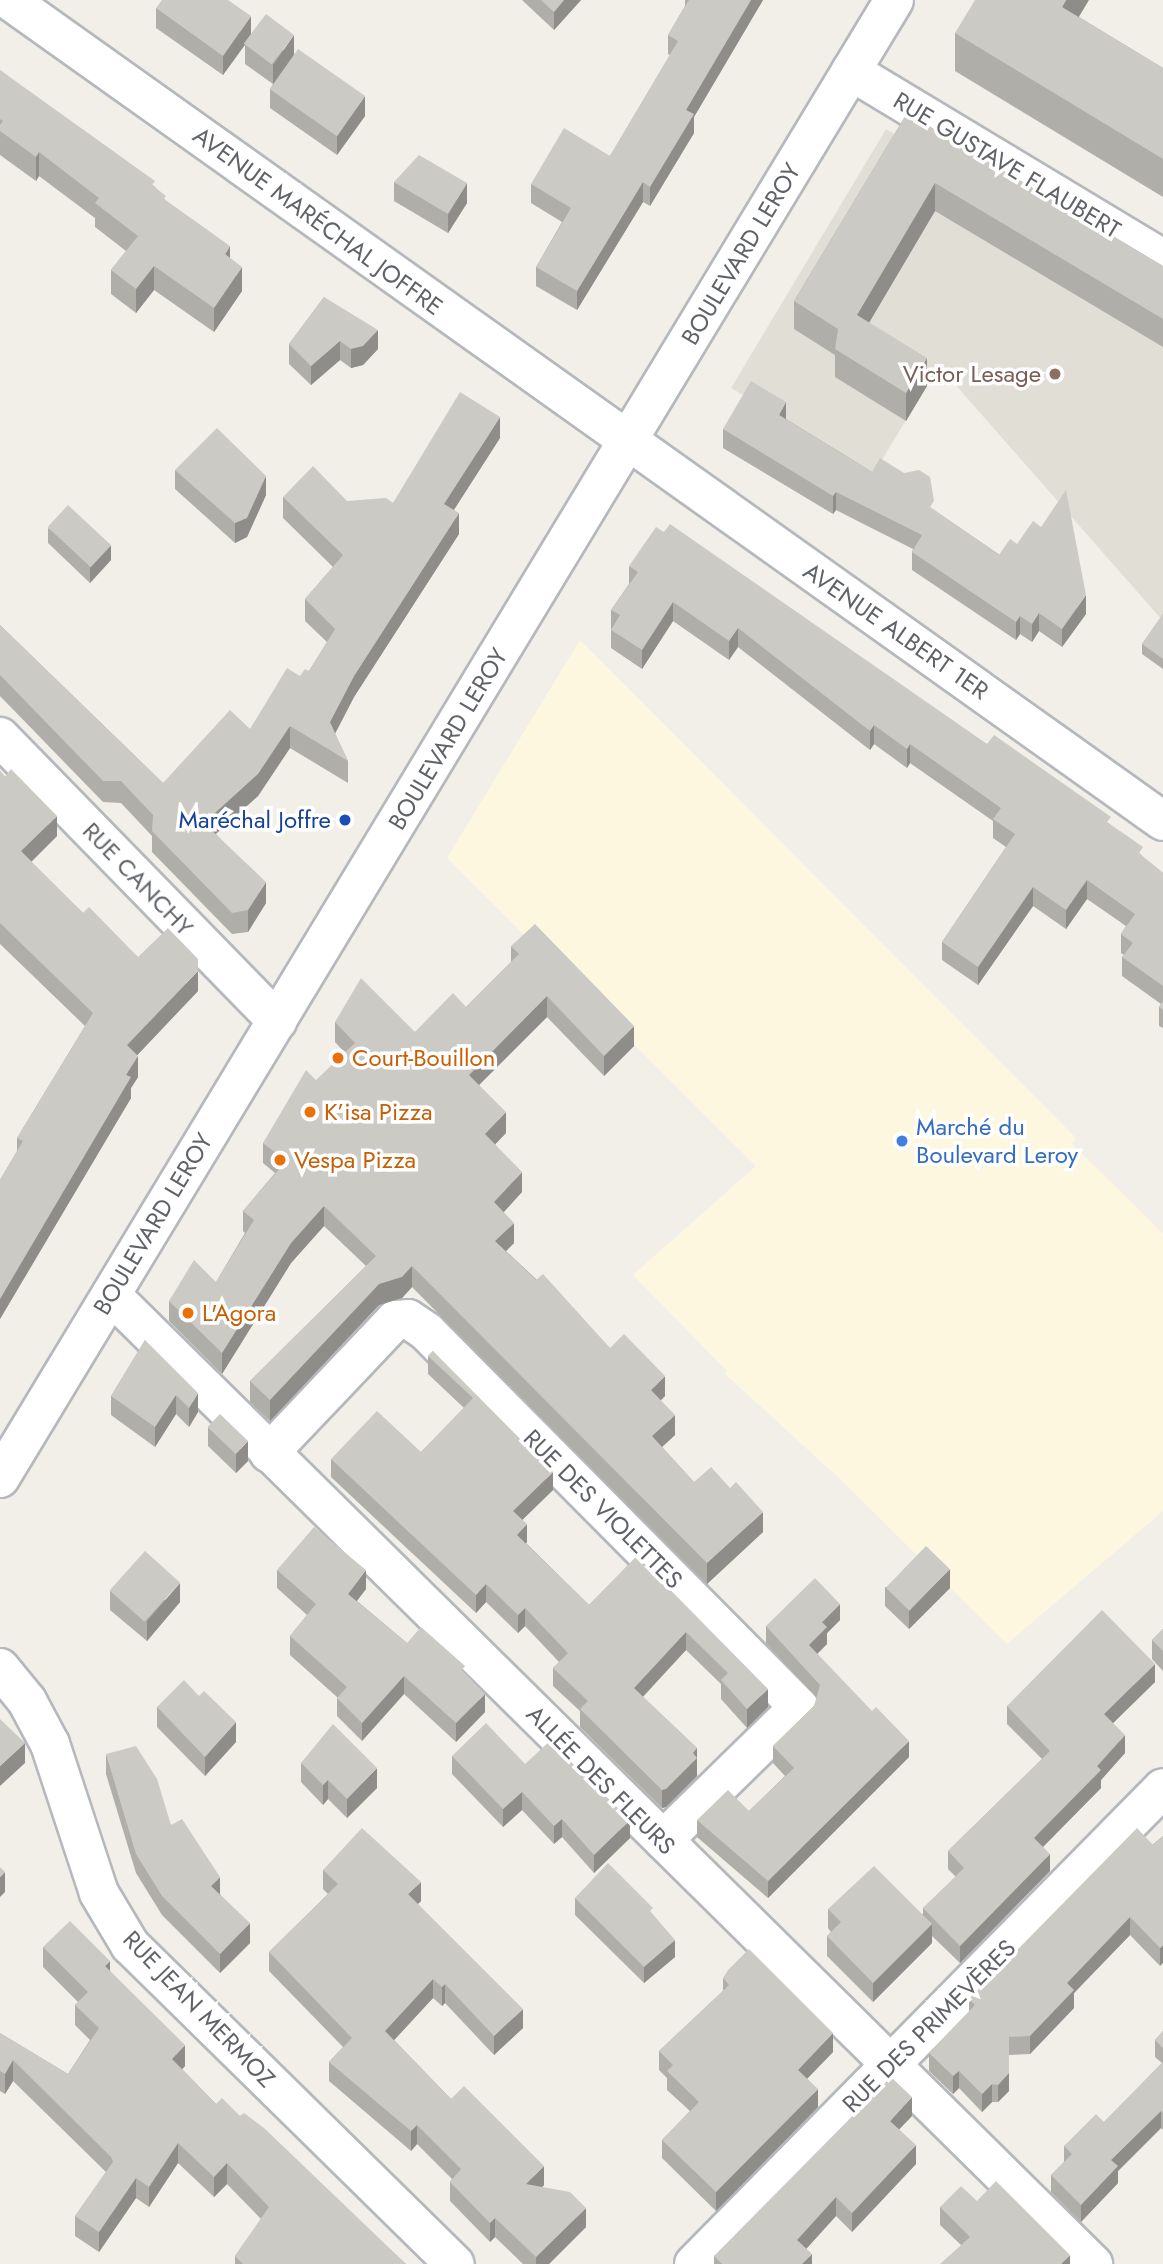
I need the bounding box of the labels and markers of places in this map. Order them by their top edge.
place label: Victor Lesage [903,360,1041,388]
marker: Victor Lesage [1047,366,1063,382]
place label: Maréchal Joffre [179,806,331,834]
marker: Maréchal Joffre [337,812,353,828]
place label: Court-Bouillon [352,1044,495,1072]
marker: Court-Bouillon [330,1050,346,1066]
place label: K’isa Pizza [324,1098,433,1126]
marker: K’isa Pizza [302,1104,318,1120]
place label: Marché du Boulevard Leroy [916,1113,1078,1169]
marker: Marché du Boulevard Leroy [894,1133,910,1149]
place label: Vespa Pizza [294,1146,416,1174]
marker: Vespa Pizza [272,1152,288,1168]
place label: L'Agora [202,1299,276,1327]
marker: L'Agora [180,1305,196,1321]

